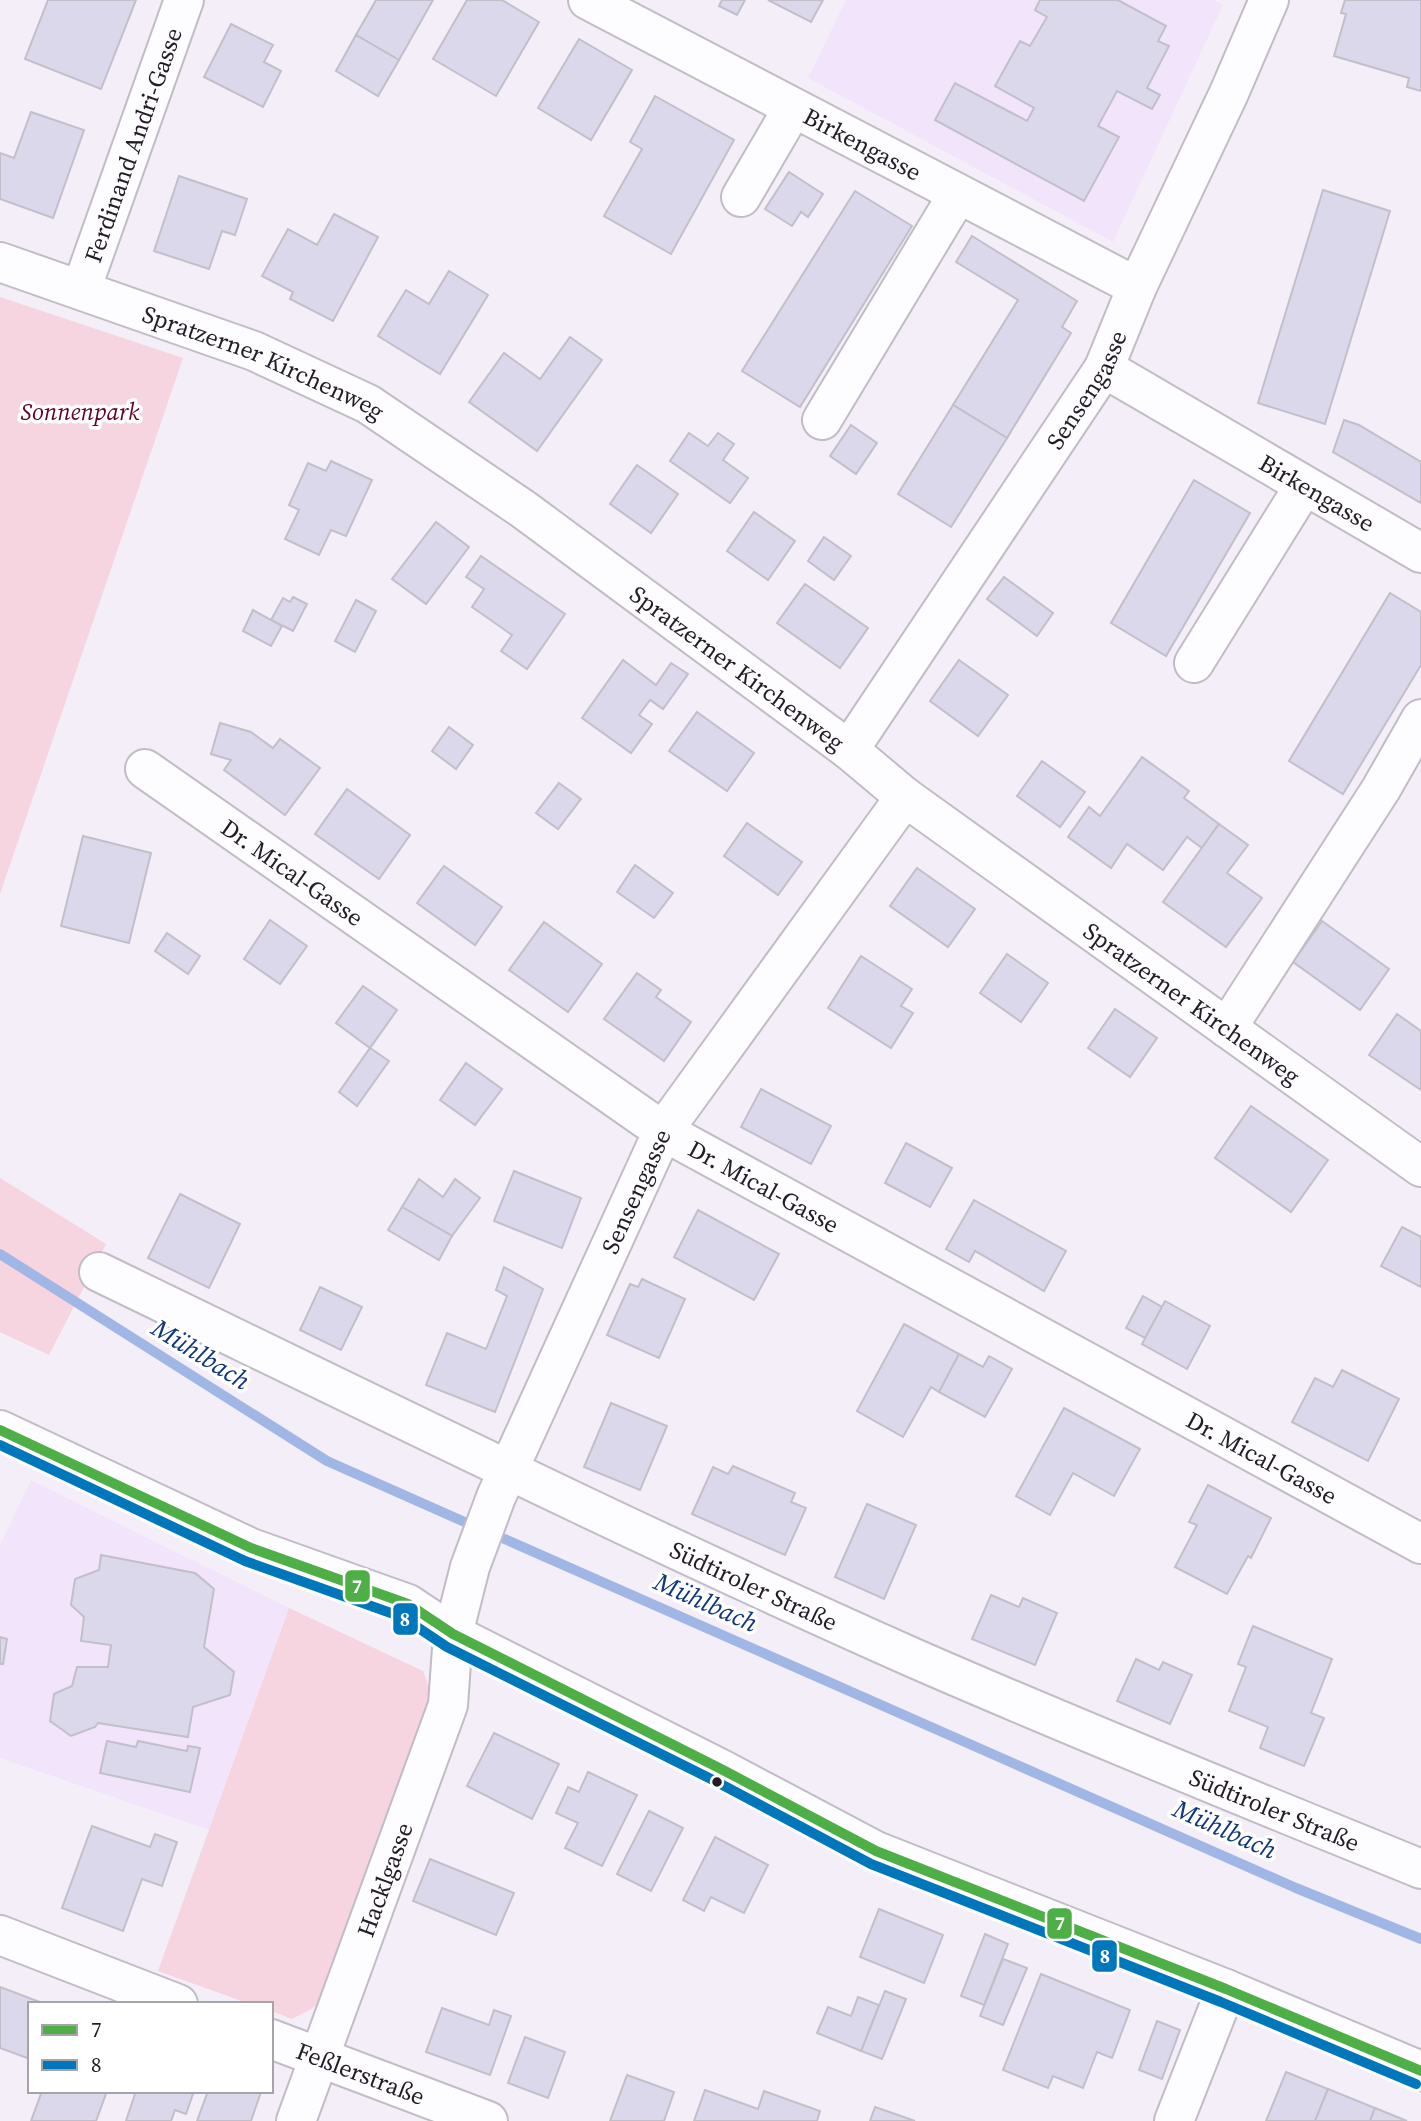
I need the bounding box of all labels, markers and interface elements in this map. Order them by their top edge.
street label: Ferdinand Andri-Gasse [76,23,189,267]
street label: Birkengasse [798,99,927,188]
street label: Spratzerner Kirchenweg [138,297,391,427]
street label: Sensengasse [1038,325,1134,455]
park label: Sonnenpark [21,395,140,428]
street label: Birkengasse [1253,446,1381,539]
street label: Spratzerner Kirchenweg [623,577,852,758]
street label: Dr. Mical-Gasse [215,811,370,934]
street label: Spratzerner Kirchenweg [1077,914,1307,1092]
street label: Sensengasse [593,1124,678,1259]
street label: Dr. Mical-Gasse [683,1132,845,1241]
water label: Mühlbach [144,1309,257,1398]
street label: Dr. Mical-Gasse [1181,1403,1343,1512]
street label: Südtiroler Straße [665,1533,843,1638]
water label: Mühlbach [648,1563,763,1641]
line badge: 7 [344,1569,371,1603]
text: 7 [352,1573,362,1599]
line badge: 8 [392,1602,419,1636]
text: 8 [400,1606,410,1632]
street label: Südtiroler Straße [1185,1760,1365,1859]
unlabelled marker [710,1775,724,1789]
water label: Mühlbach [1167,1790,1282,1868]
street label: Hacklgasse [348,1818,420,1941]
line badge: 7 [1046,1907,1073,1940]
text: 7 [1055,1910,1065,1936]
line badge: 8 [1091,1939,1118,1973]
text: 8 [1100,1943,1110,1969]
legend [28,2002,273,2093]
text: 7 [91,2015,102,2044]
street label: Feßlerstraße [292,2034,430,2112]
text: 8 [91,2050,102,2079]

